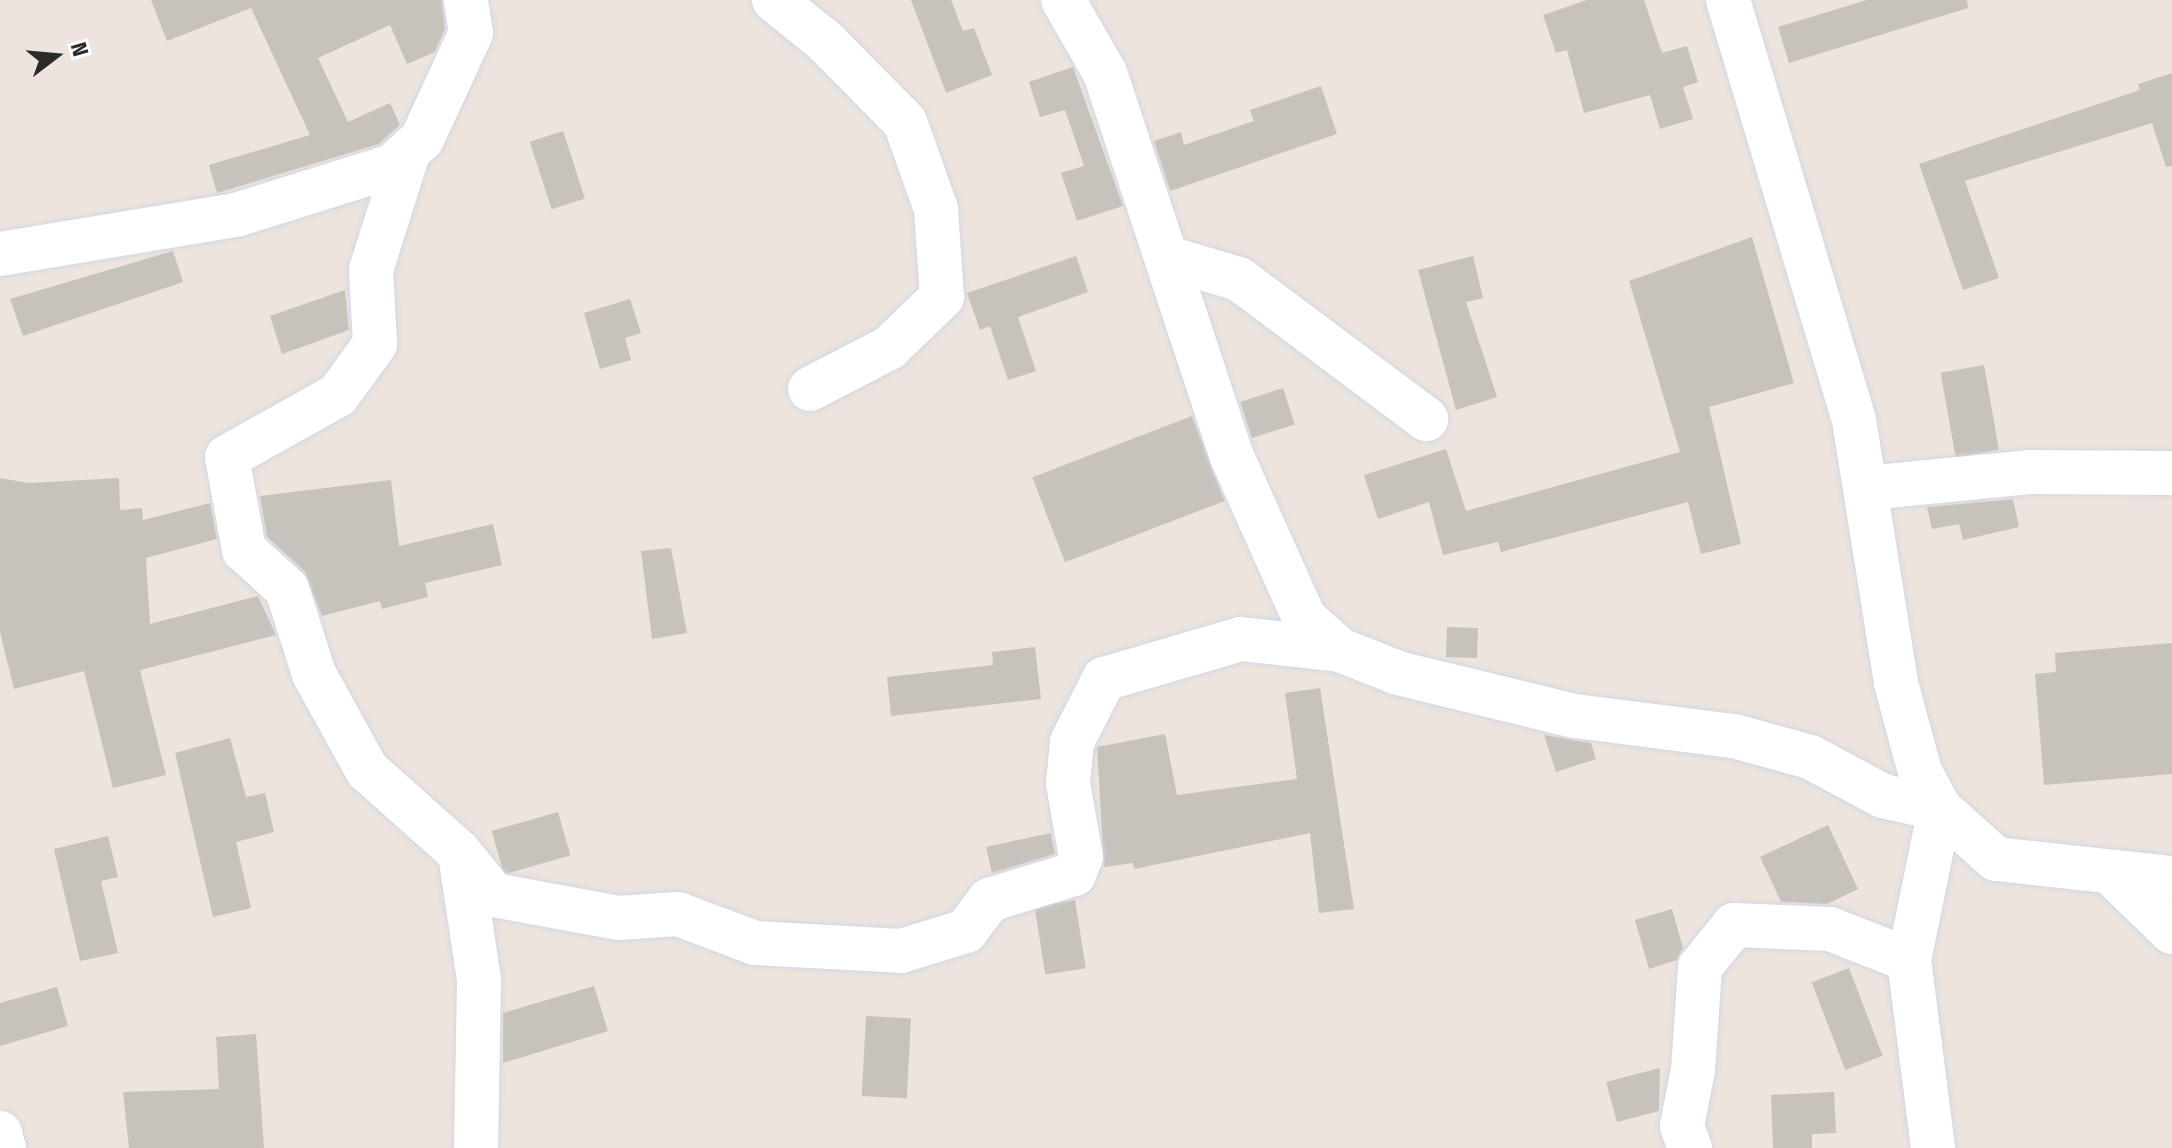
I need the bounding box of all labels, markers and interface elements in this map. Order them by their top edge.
north arrow [16,16,96,96]
text: N [65,39,94,59]

